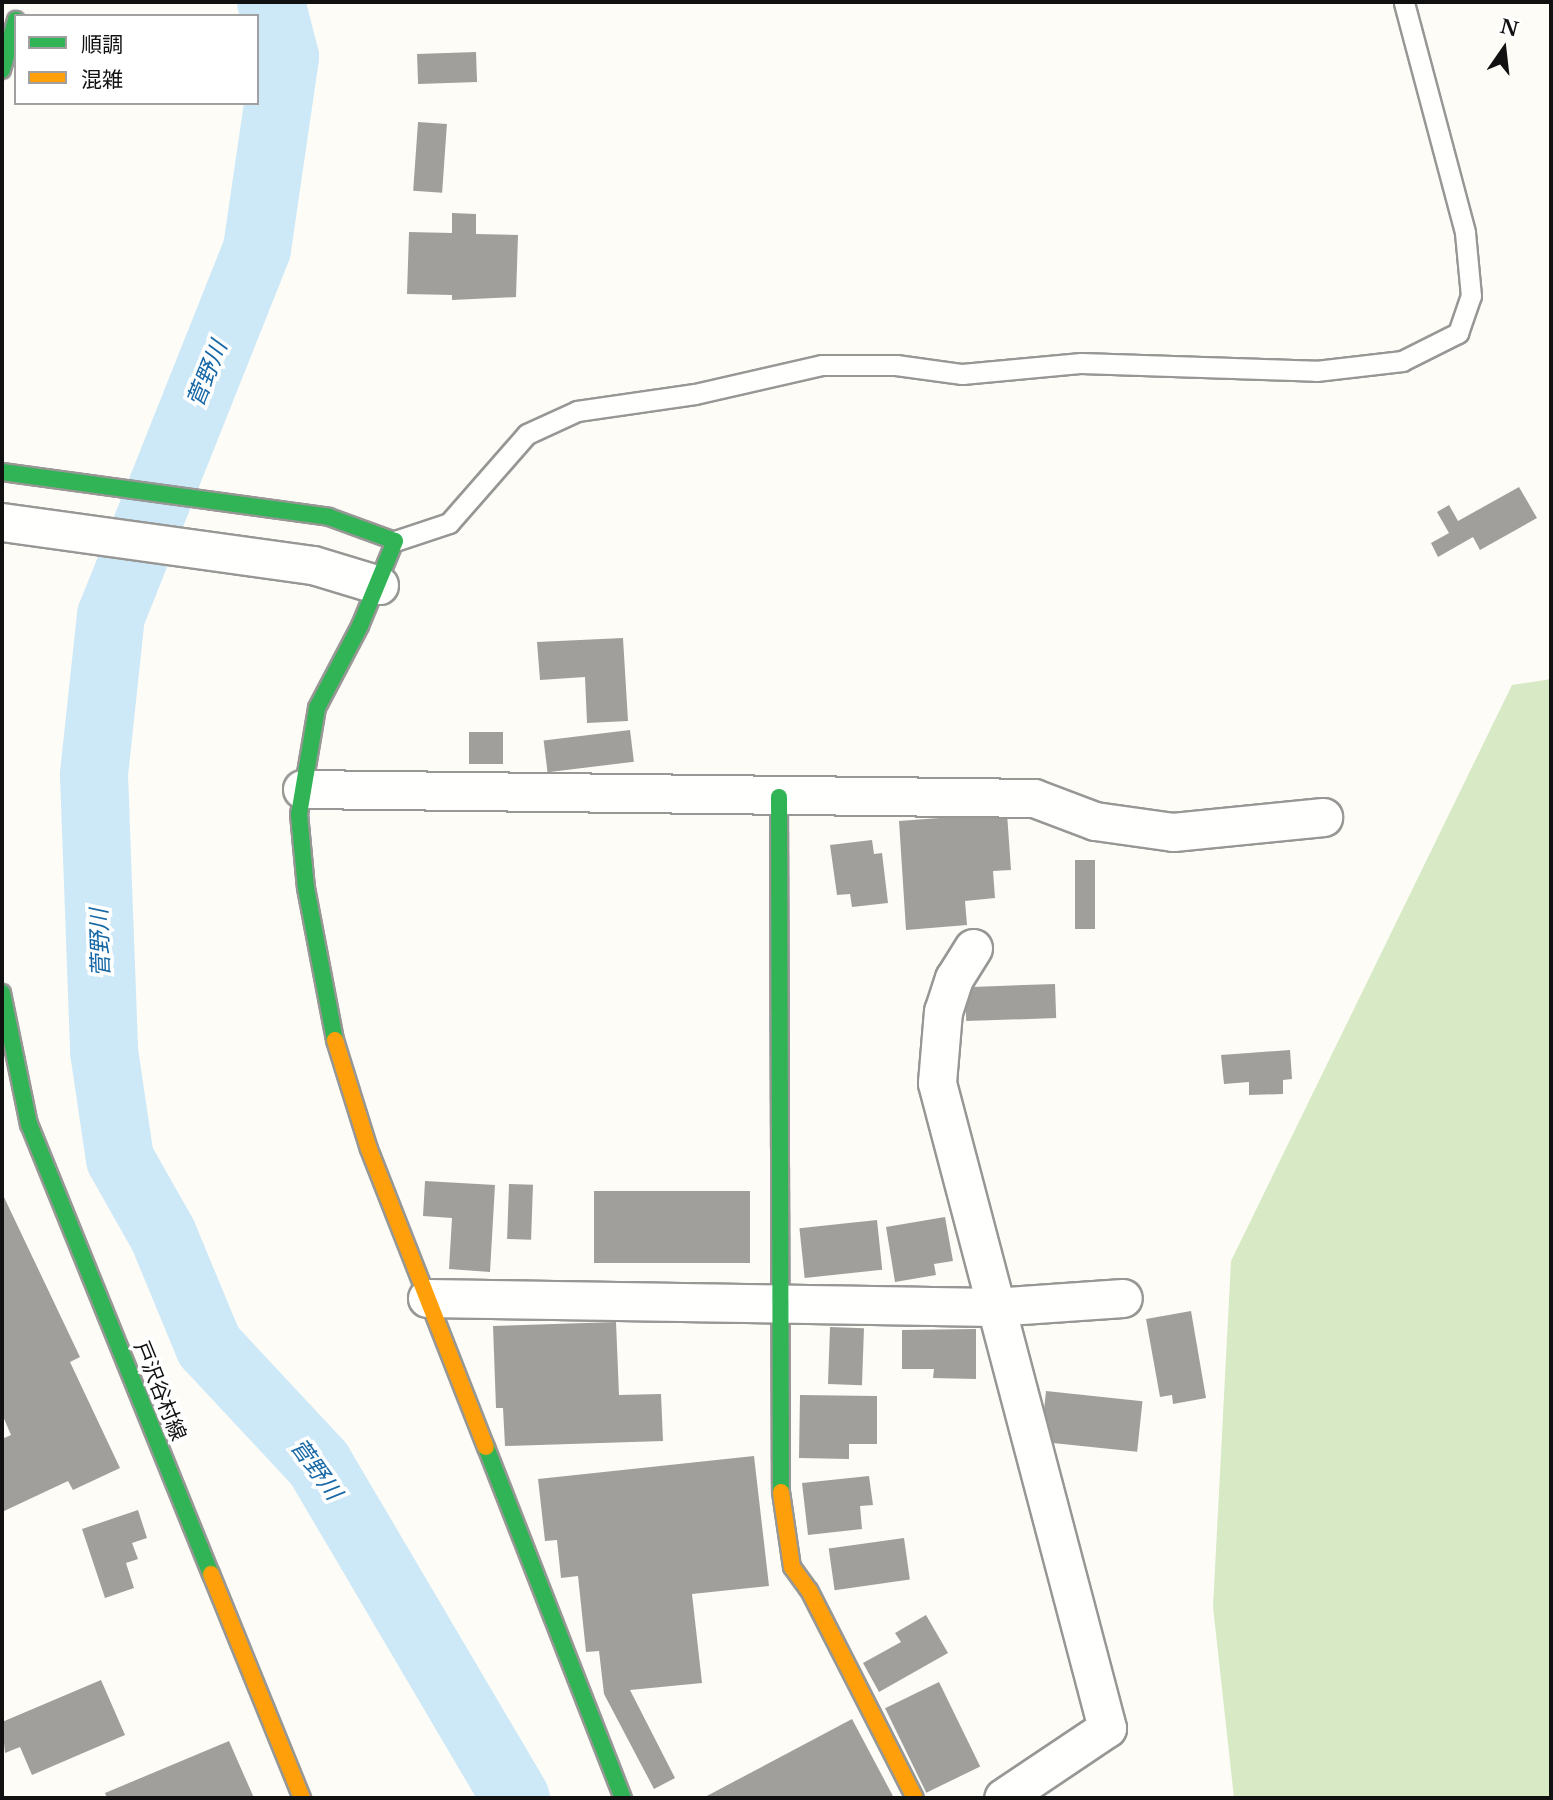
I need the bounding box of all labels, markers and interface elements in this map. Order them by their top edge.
legend [14,14,259,105]
north arrow [1469,14,1539,84]
text: N [1498,15,1521,41]
text: 順調 [81,32,123,58]
text: 混雑 [81,67,123,93]
water label: 菅野川 [181,337,233,411]
water label: 菅野川 [85,908,115,978]
street label: 戸沢谷村線 [129,1338,191,1444]
water label: 菅野川 [285,1433,347,1505]

